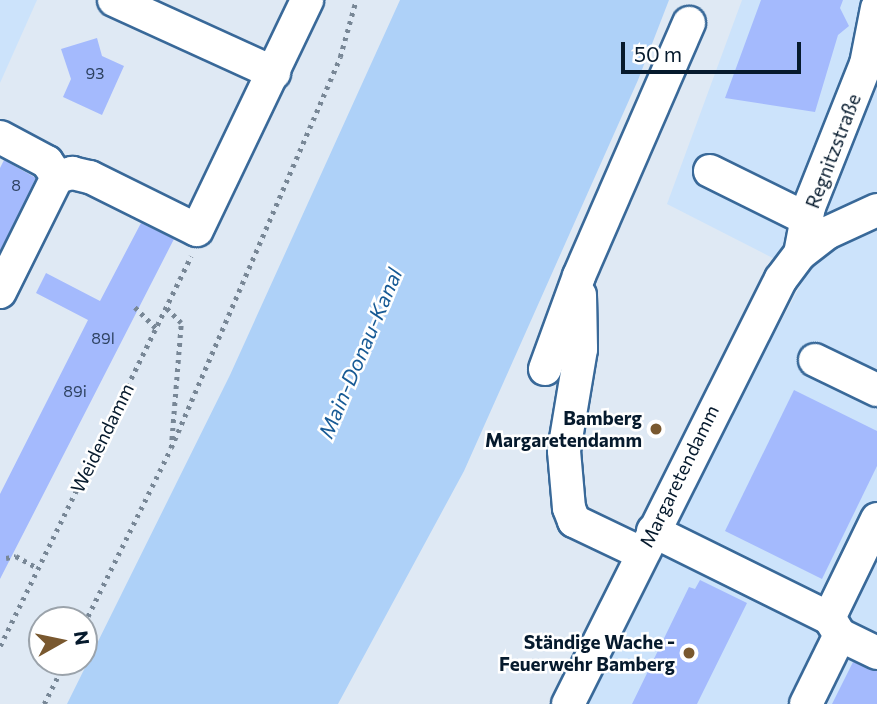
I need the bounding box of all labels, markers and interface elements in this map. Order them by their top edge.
scale bar [625,28,805,72]
text: 50 m [634,41,682,66]
house number: 93 [86,63,104,83]
street label: Regnitzstraße [801,91,865,211]
house number: 8 [11,175,21,195]
water label: Main-Donau-Kanal [313,264,407,442]
house number: 89l [91,328,115,348]
street label: Weidendamm [66,380,138,496]
house number: 89i [63,381,87,401]
street label: Margaretendamm [635,401,723,551]
place label: Bamberg Margaretendamm [485,407,642,451]
marker: Bamberg Margaretendamm [648,421,664,437]
north arrow [28,606,98,676]
text: N [70,629,95,647]
place label: Ständige Wache - Feuerwehr Bamberg [499,631,675,675]
marker: Ständige Wache - Feuerwehr Bamberg [681,645,697,661]

